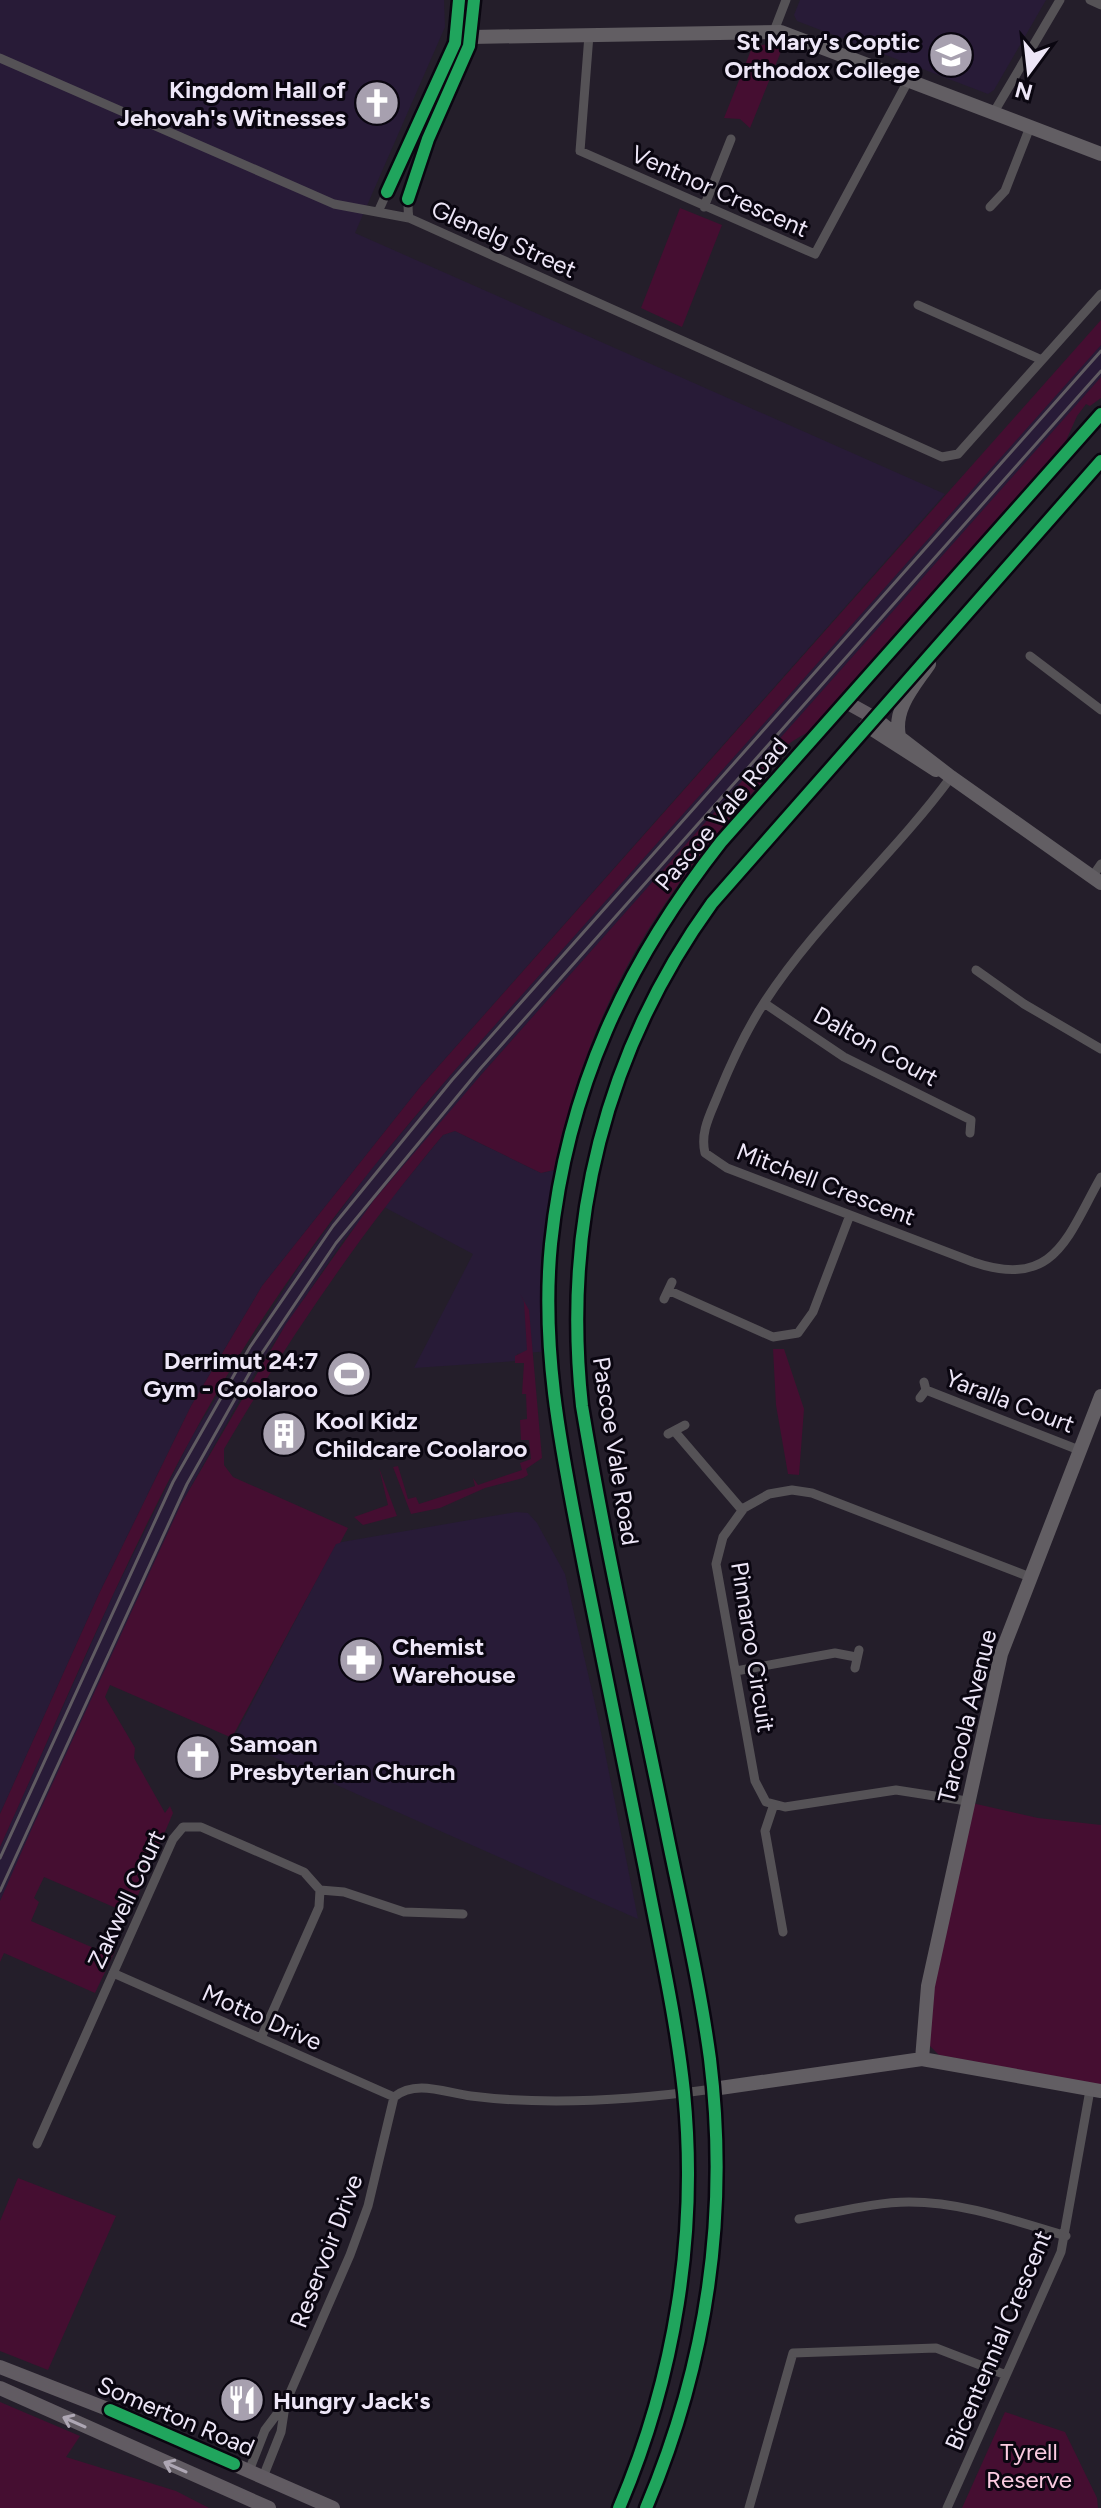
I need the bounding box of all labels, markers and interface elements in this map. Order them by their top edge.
place label: St Mary's Coptic Orthodox College [724,27,920,84]
school or university icon: St Mary's Coptic Orthodox College [927,31,975,79]
north arrow [989,32,1069,112]
place label: Kingdom Hall of Jehovah's Witnesses [117,75,347,132]
text: N [1012,76,1036,106]
church icon: Kingdom Hall of Jehovah's Witnesses [353,79,401,127]
street label: Ventnor Crescent [627,139,813,243]
street label: Glenelg Street [427,194,581,284]
street label: Pascoe Vale Road [649,732,793,896]
street label: Dalton Court [809,1000,943,1092]
street label: Mitchell Crescent [733,1137,919,1231]
place label: Derrimut 24:7 Gym - Coolaroo [143,1346,318,1403]
sports icon: Derrimut 24:7 Gym - Coolaroo [325,1350,373,1398]
street label: Pascoe Vale Road [587,1355,645,1547]
street label: Yaralla Court [941,1363,1079,1439]
place label: Kool Kidz Childcare Coolaroo [315,1406,528,1463]
building icon: Kool Kidz Childcare Coolaroo [260,1410,308,1458]
street label: Pinnaroo Circuit [725,1560,781,1734]
street label: Tarcoola Avenue [931,1626,1003,1806]
place label: Chemist Warehouse [392,1632,516,1689]
pharmacy icon: Chemist Warehouse [337,1636,385,1684]
place label: Samoan Presbyterian Church [229,1729,455,1786]
church icon: Samoan Presbyterian Church [174,1733,222,1781]
street label: Zakwell Court [81,1825,171,1973]
street label: Motto Drive [198,1978,326,2056]
street label: Reservoir Drive [283,2170,369,2332]
street label: Bicentennial Crescent [939,2226,1057,2454]
street label: Somerton Road [93,2370,259,2462]
restaurant icon: Hungry Jack's [218,2376,266,2424]
place label: Hungry Jack's [273,2386,430,2415]
one-way arrow [63,2413,87,2428]
park label: Tyrell Reserve [986,2437,1072,2494]
one-way arrow [163,2458,188,2473]

